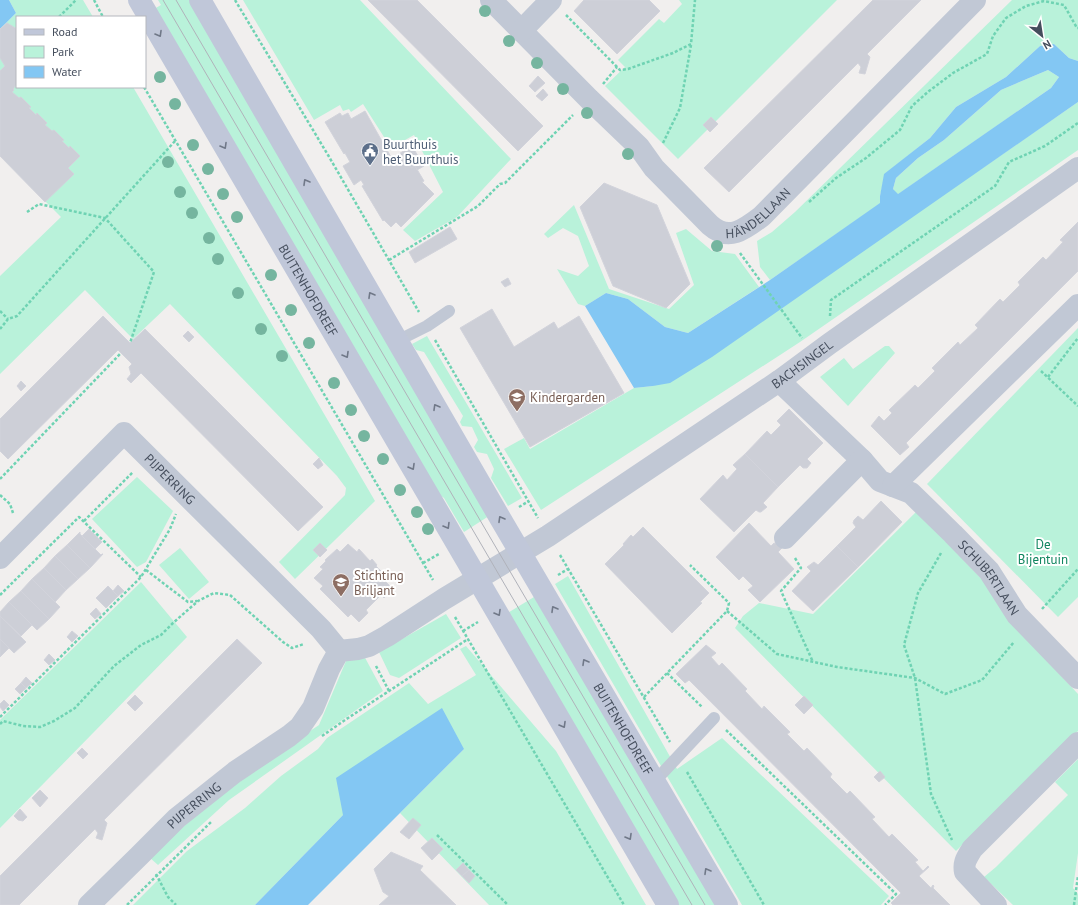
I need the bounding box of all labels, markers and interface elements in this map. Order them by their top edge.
legend [16,16,146,88]
north arrow [1022,16,1062,56]
text: Road [52,24,77,39]
one-way arrow [154,30,161,37]
text: N [1040,37,1054,53]
text: Park [52,44,74,59]
text: Water [52,64,82,79]
place label: Buurthuis het Buurthuis [383,136,459,168]
public building icon: Buurthuis het Buurthuis [360,141,380,166]
one-way arrow [220,142,227,149]
one-way arrow [303,179,310,186]
street label: HÄNDELLAAN [725,184,794,242]
street label: BUITENHOFDREEF [275,241,342,340]
one-way arrow [368,292,375,299]
street label: BACHSINGEL [768,336,836,392]
one-way arrow [342,351,349,358]
school or university icon: Kindergarden [507,387,527,412]
place label: Kindergarden [530,389,605,406]
one-way arrow [434,404,441,411]
street label: PIJPERRING [141,450,199,508]
one-way arrow [407,463,414,470]
one-way arrow [499,516,506,523]
one-way arrow [442,522,449,529]
street label: SCHUBERTLAAN [955,536,1023,618]
park label: De Bijentuin [1018,536,1068,568]
place label: Stichting Briljant [354,567,404,599]
school or university icon: Stichting Briljant [331,572,351,597]
one-way arrow [552,606,559,613]
one-way arrow [493,609,500,616]
one-way arrow [583,659,590,667]
street label: BUITENHOFDREEF [590,680,657,778]
one-way arrow [559,721,566,728]
street label: PIJPERRING [163,778,224,832]
one-way arrow [624,833,631,841]
one-way arrow [705,868,712,875]

